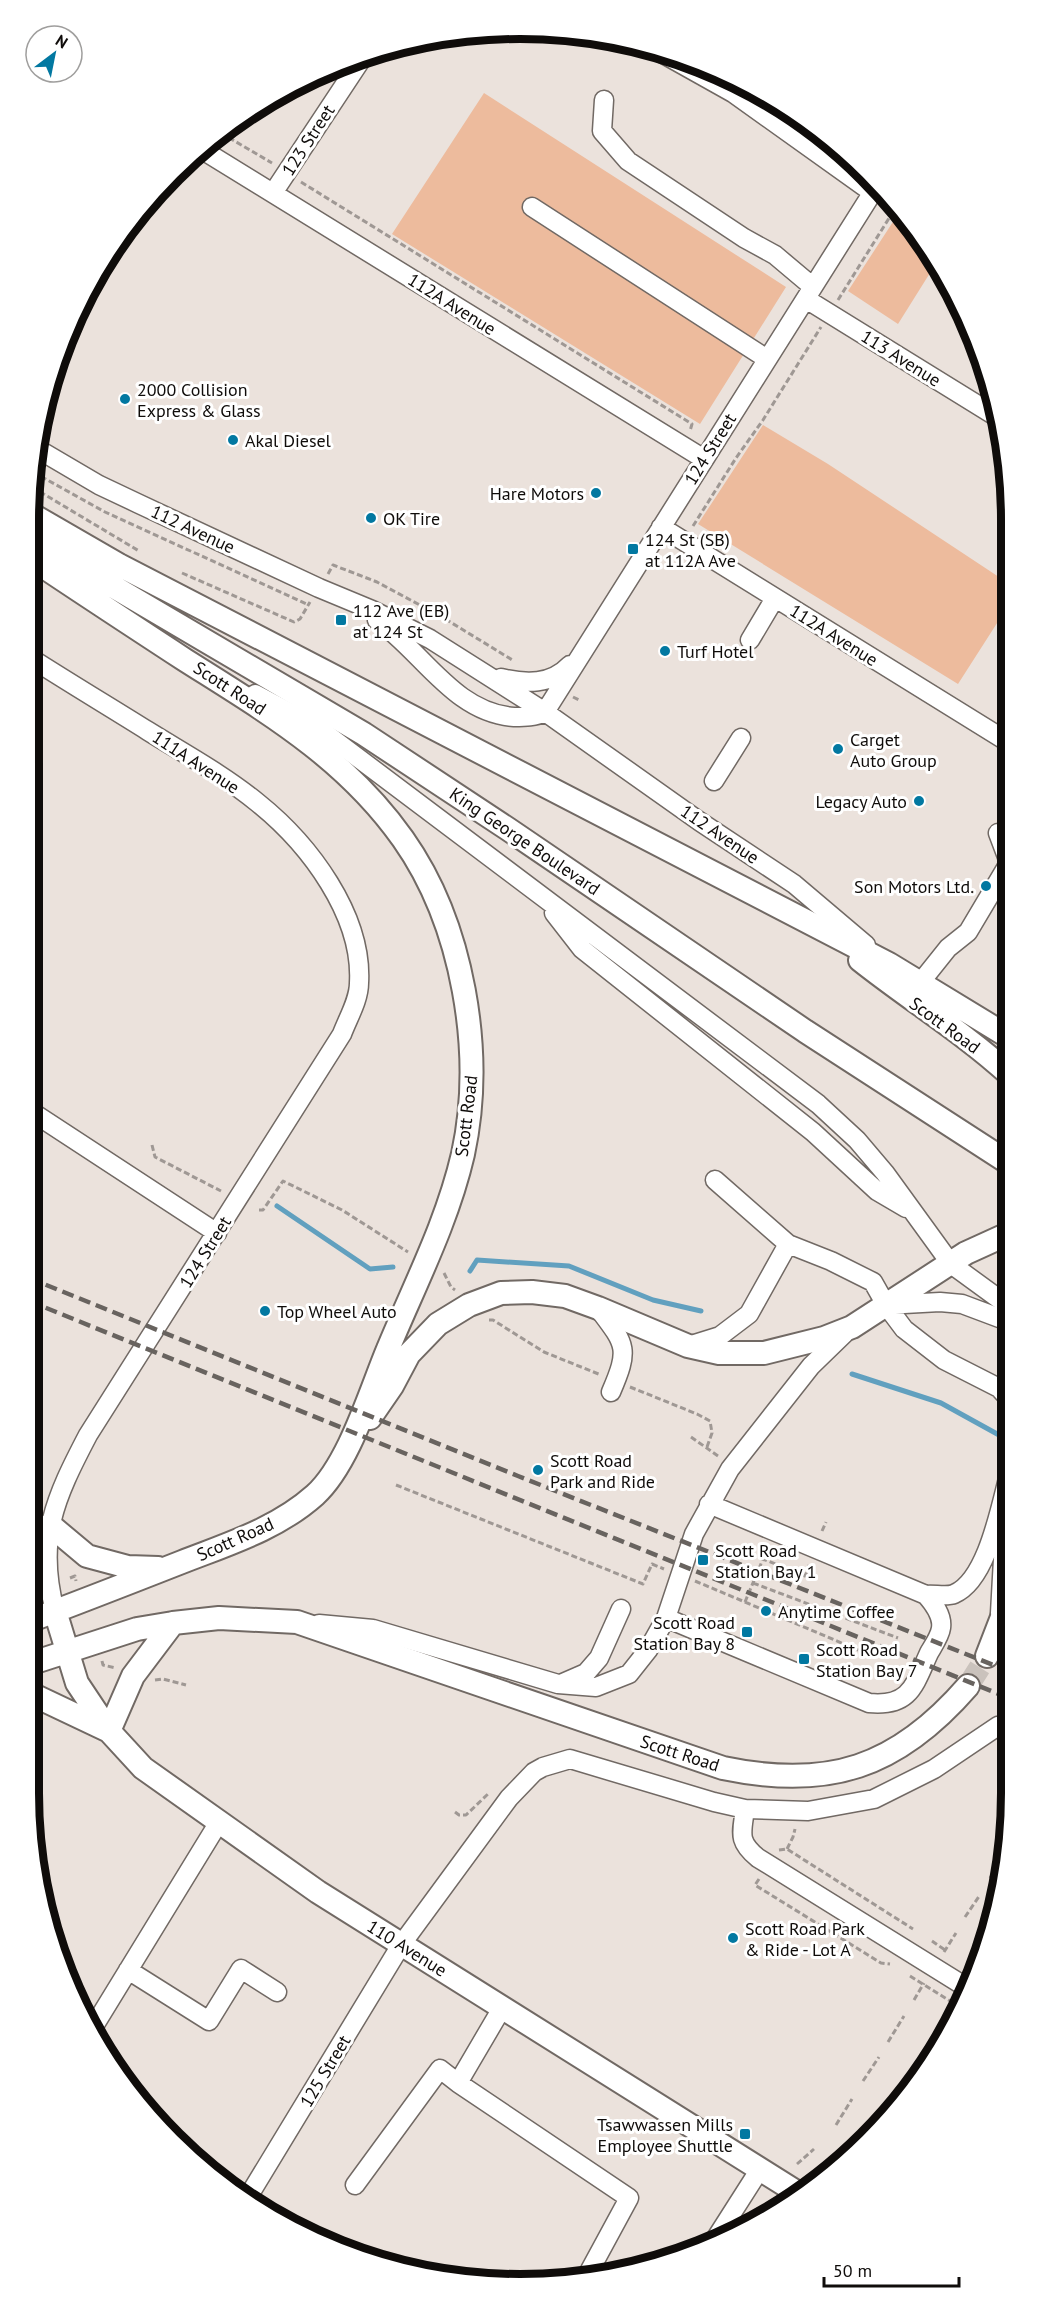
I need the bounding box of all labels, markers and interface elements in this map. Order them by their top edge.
north arrow [24,24,84,84]
text: N [52,30,72,53]
street label: 123 Street [277,100,339,180]
street label: 112A Avenue [404,268,500,340]
street label: 113 Avenue [857,324,945,392]
place label: 2000 Collision Express & Glass [137,378,261,422]
marker: 2000 Collision Express & Glass [118,392,132,406]
street label: 124 Street [679,409,741,489]
place label: Akal Diesel [245,429,332,452]
marker: Akal Diesel [226,433,240,447]
place label: Hare Motors [490,482,584,505]
marker: Hare Motors [589,486,603,500]
street label: 112 Avenue [147,500,239,558]
place label: OK Tire [383,507,440,530]
marker: OK Tire [364,511,378,525]
place label: 124 St (SB) at 112A Ave [645,528,736,572]
marker: 124 St (SB) at 112A Ave [626,542,640,556]
place label: 112 Ave (EB) at 124 St [353,599,449,643]
street label: 112A Avenue [786,599,882,671]
marker: 112 Ave (EB) at 124 St [334,613,348,627]
place label: Turf Hotel [677,640,754,663]
marker: Turf Hotel [658,644,672,658]
street label: Scott Road [189,656,271,720]
street label: 111A Avenue [148,725,244,799]
place label: Carget Auto Group [850,728,937,772]
marker: Carget Auto Group [831,742,845,756]
street label: King George Boulevard [445,782,605,900]
place label: Legacy Auto [816,790,907,813]
marker: Legacy Auto [912,794,926,808]
street label: 112 Avenue [676,799,764,869]
place label: Son Motors Ltd. [854,875,974,898]
marker: Son Motors Ltd. [979,879,993,893]
street label: Scott Road [905,992,985,1058]
street label: Scott Road [450,1074,482,1158]
street label: 124 Street [174,1212,236,1292]
place label: Top Wheel Auto [277,1300,397,1323]
marker: Top Wheel Auto [258,1304,272,1318]
place label: Scott Road Park and Ride [550,1449,655,1493]
marker: Scott Road Park and Ride [531,1463,545,1477]
street label: Scott Road [193,1512,277,1566]
place label: Scott Road Station Bay 1 [715,1539,817,1583]
marker: Scott Road Station Bay 1 [696,1553,710,1567]
place label: Anytime Coffee [778,1600,895,1623]
marker: Anytime Coffee [759,1604,773,1618]
place label: Scott Road Station Bay 8 [633,1611,735,1655]
marker: Scott Road Station Bay 8 [740,1625,754,1639]
place label: Scott Road Station Bay 7 [816,1638,918,1682]
marker: Scott Road Station Bay 7 [797,1652,811,1666]
street label: Scott Road [637,1729,723,1777]
street label: 110 Avenue [363,1914,451,1982]
place label: Scott Road Park & Ride - Lot A [745,1917,865,1961]
marker: Scott Road Park & Ride - Lot A [726,1931,740,1945]
street label: 125 Street [294,2031,356,2111]
place label: Tsawwassen Mills Employee Shuttle [597,2113,733,2157]
marker: Tsawwassen Mills Employee Shuttle [738,2127,752,2141]
scale bar [824,2250,959,2288]
text: 50 m [833,2259,872,2282]

